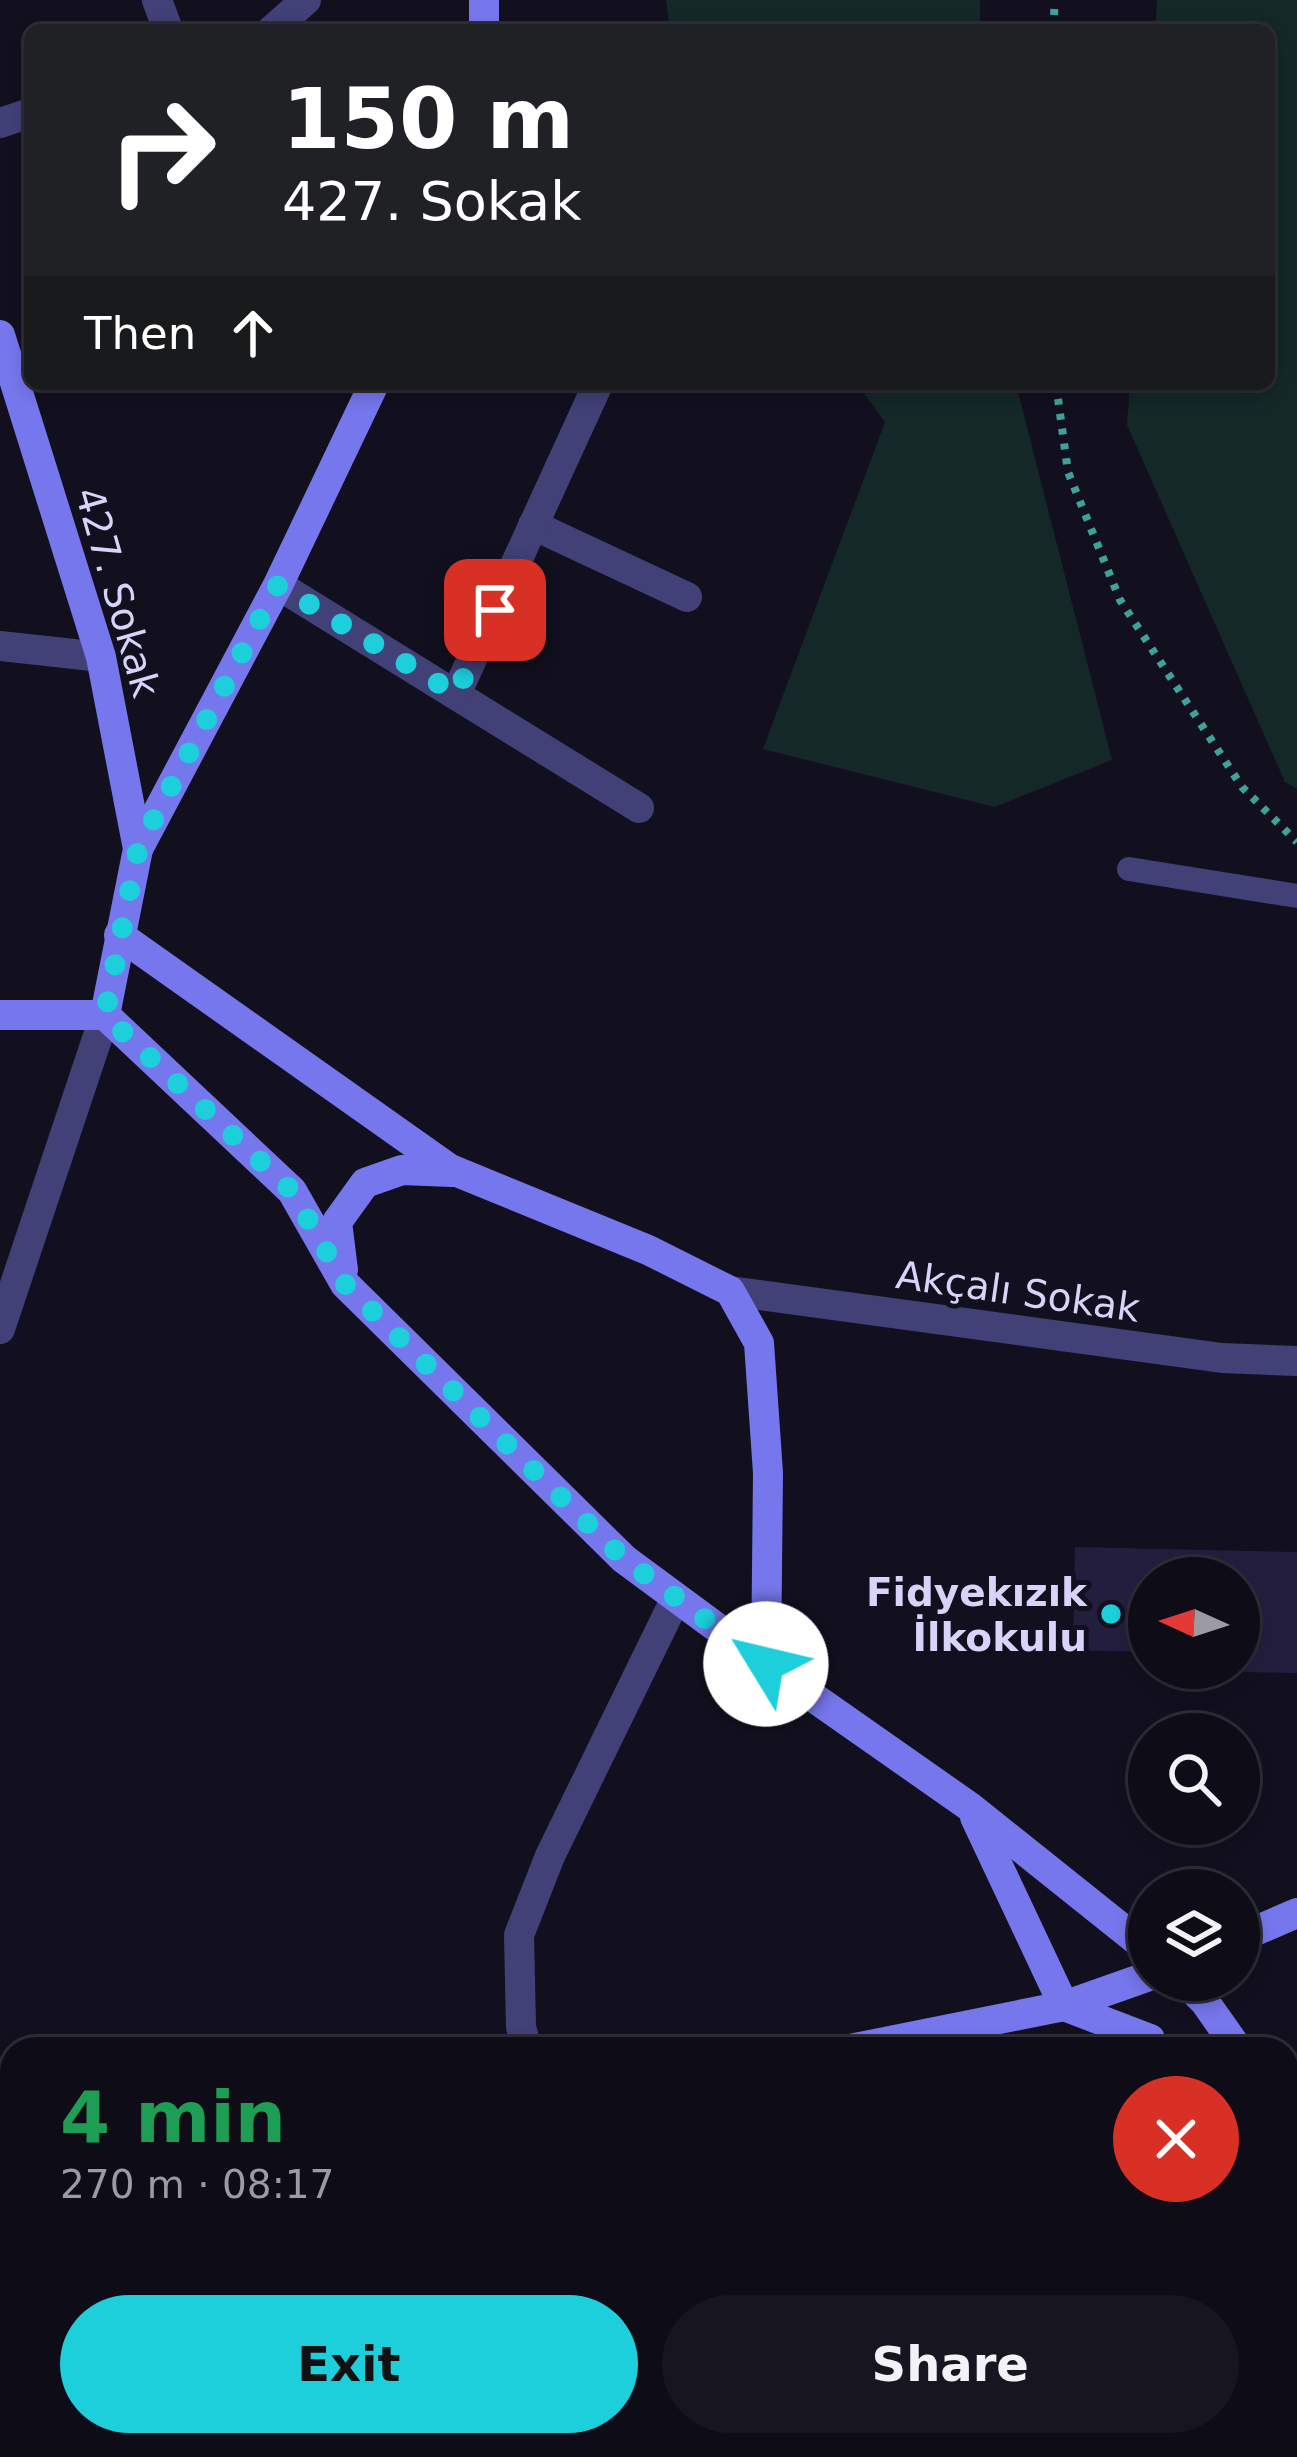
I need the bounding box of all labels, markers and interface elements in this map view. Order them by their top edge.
text: 150 m [282,70,574,168]
icon: right [84,72,240,228]
text: 427. Sokak [282,170,581,233]
icon: ahead [220,300,286,366]
text: Then [84,307,196,360]
street label: 427. Sokak [66,482,169,703]
pin [444,559,546,661]
icon: arrive [462,577,528,643]
street label: Akçalı Sokak [893,1252,1143,1331]
north arrow [1128,1557,1260,1689]
map controls [1128,1557,1260,2001]
place label: Fidyekızık İlkokulu [866,1570,1088,1660]
position arrow [703,1601,829,1727]
marker: Fidyekızık İlkokulu [1098,1601,1124,1627]
button: search [1128,1713,1260,1845]
button: layers [1128,1869,1260,2001]
text: 4 min [60,2075,286,2159]
button: close [1113,2076,1239,2202]
text: 270 m · 08:17 [60,2162,334,2207]
button: Exit [60,2295,638,2433]
button: Share [662,2295,1239,2433]

